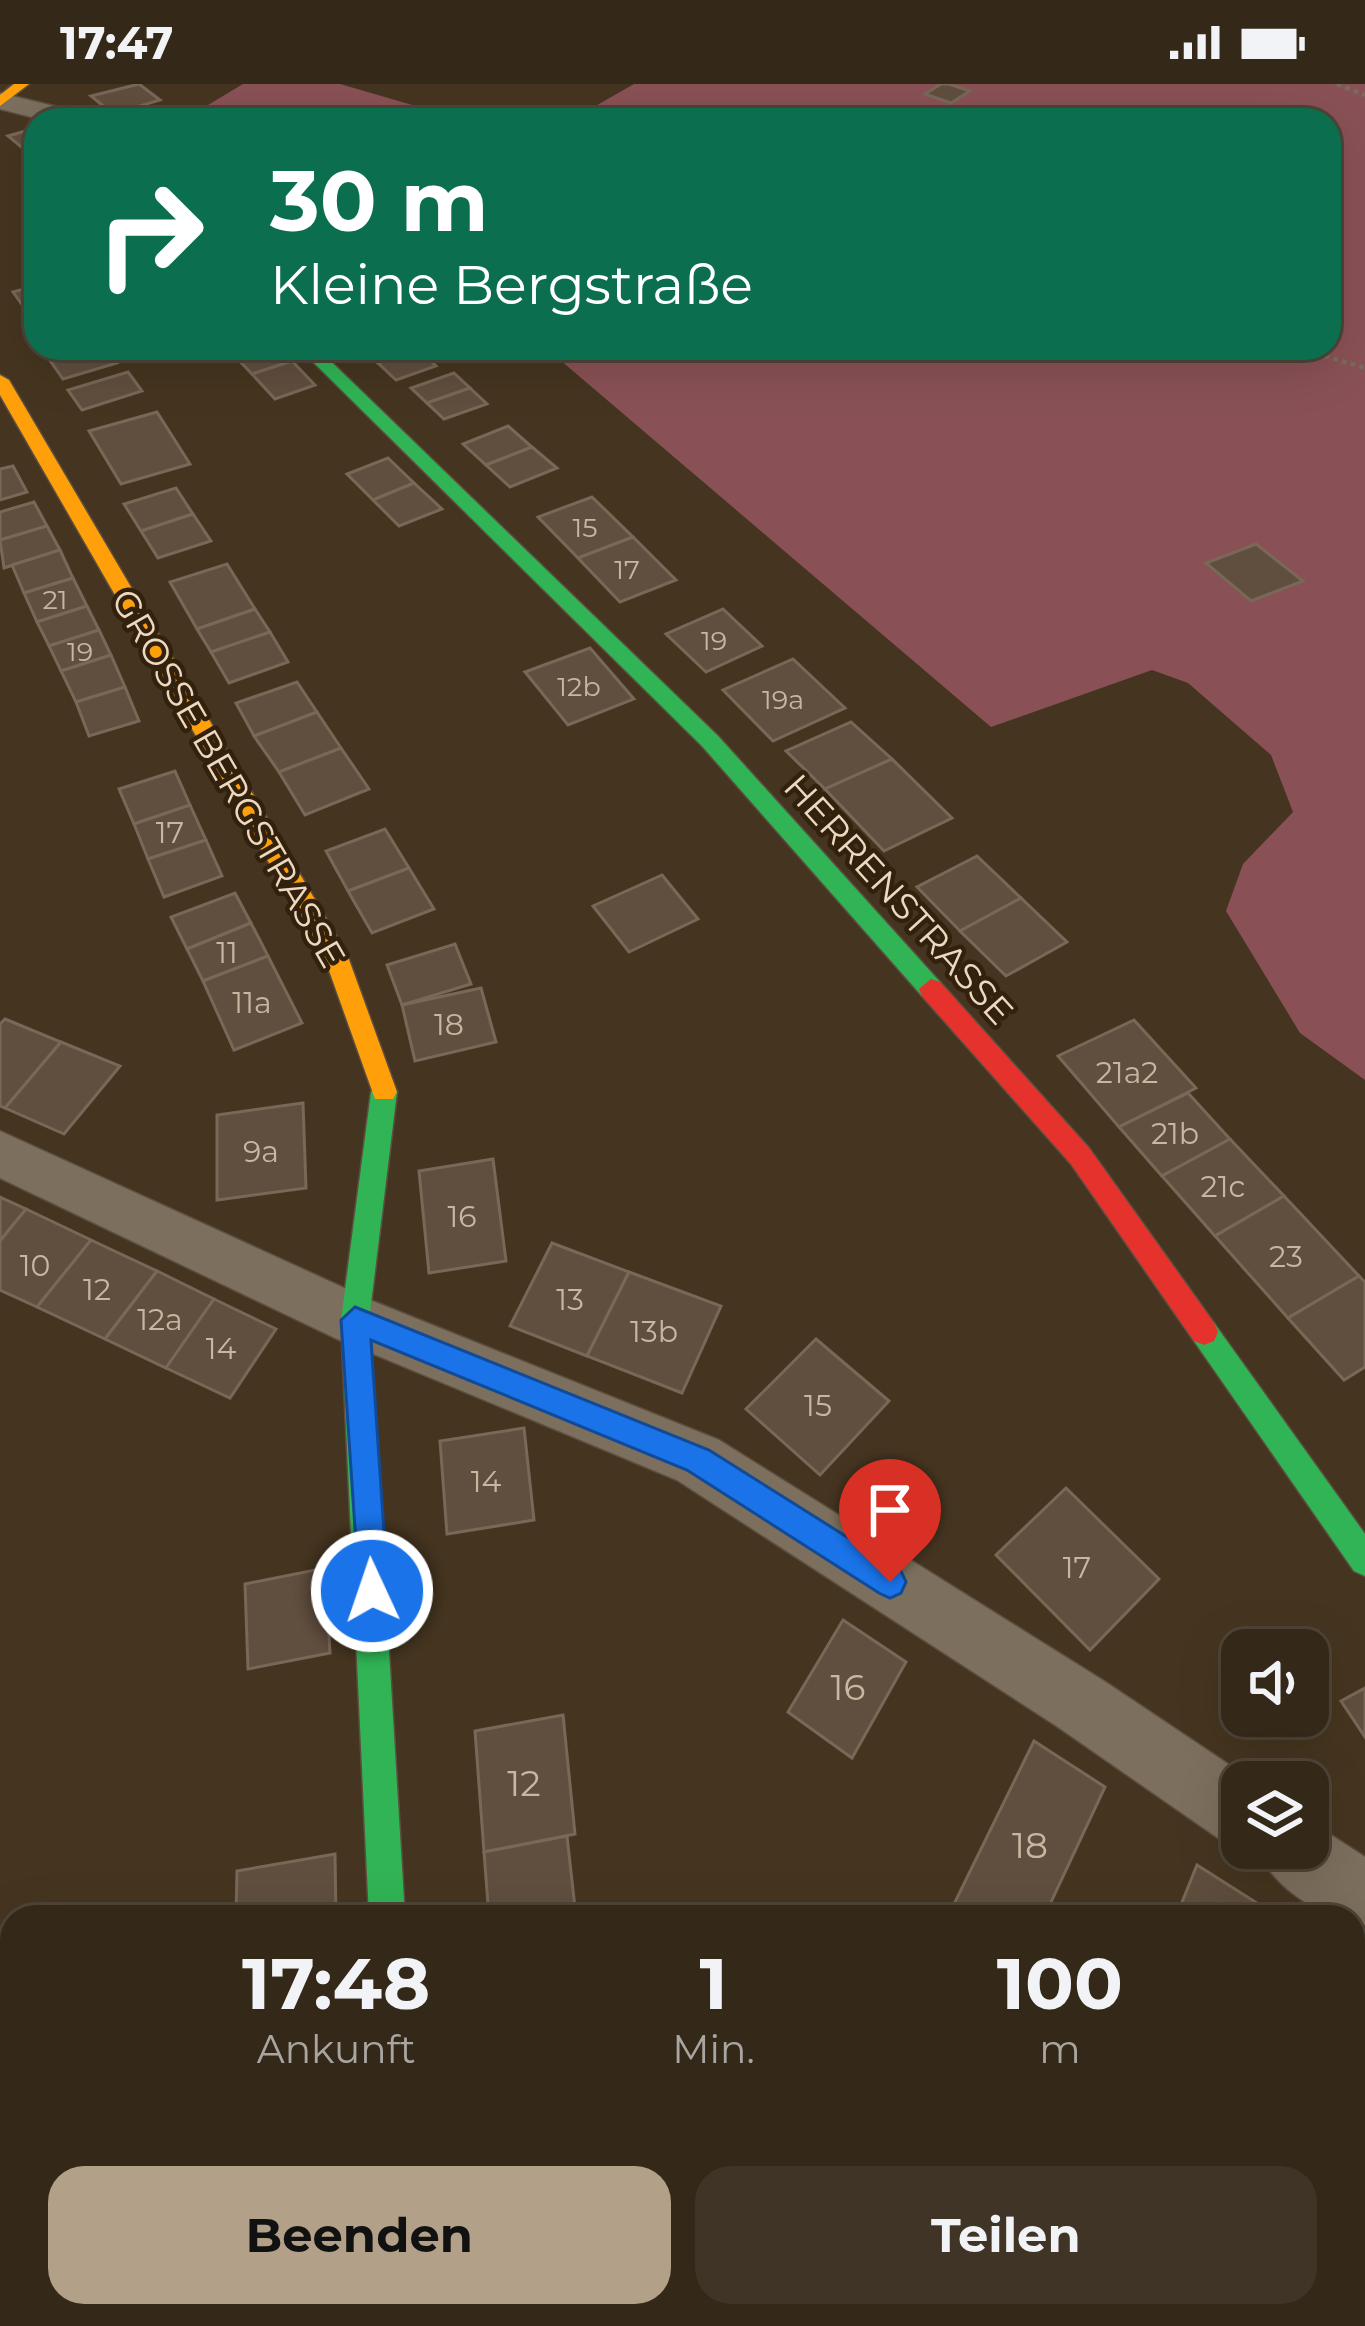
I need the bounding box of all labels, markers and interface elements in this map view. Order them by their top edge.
text: 17:47 [60,15,173,70]
text: 30 m [270,150,489,252]
icon: right [72,156,228,312]
text: Kleine Bergstraße [270,252,753,318]
house number: 15 [572,511,598,544]
house number: 17 [614,553,640,586]
street label: GROSSE BERGSTRASSE [103,581,355,975]
house number: 21 [42,583,68,616]
house number: 19 [701,624,727,657]
house number: 19 [67,635,93,668]
house number: 12b [557,670,601,703]
house number: 19a [762,683,804,716]
street label: HERRENSTRASSE [775,765,1023,1033]
house number: 17 [156,814,184,851]
house number: 11 [216,934,238,971]
house number: 11a [232,984,272,1021]
house number: 18 [434,1006,464,1043]
house number: 21a2 [1096,1054,1158,1091]
house number: 21b [1151,1115,1199,1152]
house number: 9a [243,1133,279,1170]
house number: 21c [1201,1168,1245,1205]
house number: 16 [447,1198,477,1235]
house number: 23 [1269,1238,1303,1275]
house number: 10 [20,1247,50,1284]
house number: 12 [83,1271,111,1308]
house number: 13 [556,1281,584,1318]
house number: 12a [137,1301,183,1338]
house number: 13b [630,1313,678,1350]
house number: 14 [206,1330,236,1367]
house number: 15 [804,1387,832,1424]
pin [839,1459,941,1582]
house number: 14 [471,1463,501,1500]
icon: arrive [857,1477,923,1543]
position arrow [309,1528,435,1654]
house number: 17 [1063,1549,1091,1586]
map controls [1221,1629,1329,1869]
button: sound [1221,1629,1329,1737]
house number: 16 [831,1665,865,1709]
house number: 12 [507,1761,541,1805]
button: layers [1221,1761,1329,1869]
house number: 18 [1012,1823,1048,1867]
text: 17:48 [242,1939,430,2027]
text: 1 [699,1939,728,2027]
text: 100 [997,1939,1123,2027]
text: Ankunft [257,2025,416,2073]
text: Min. [672,2025,755,2073]
text: m [1039,2025,1081,2073]
button: Beenden [48,2166,671,2304]
button: Teilen [695,2166,1317,2304]

